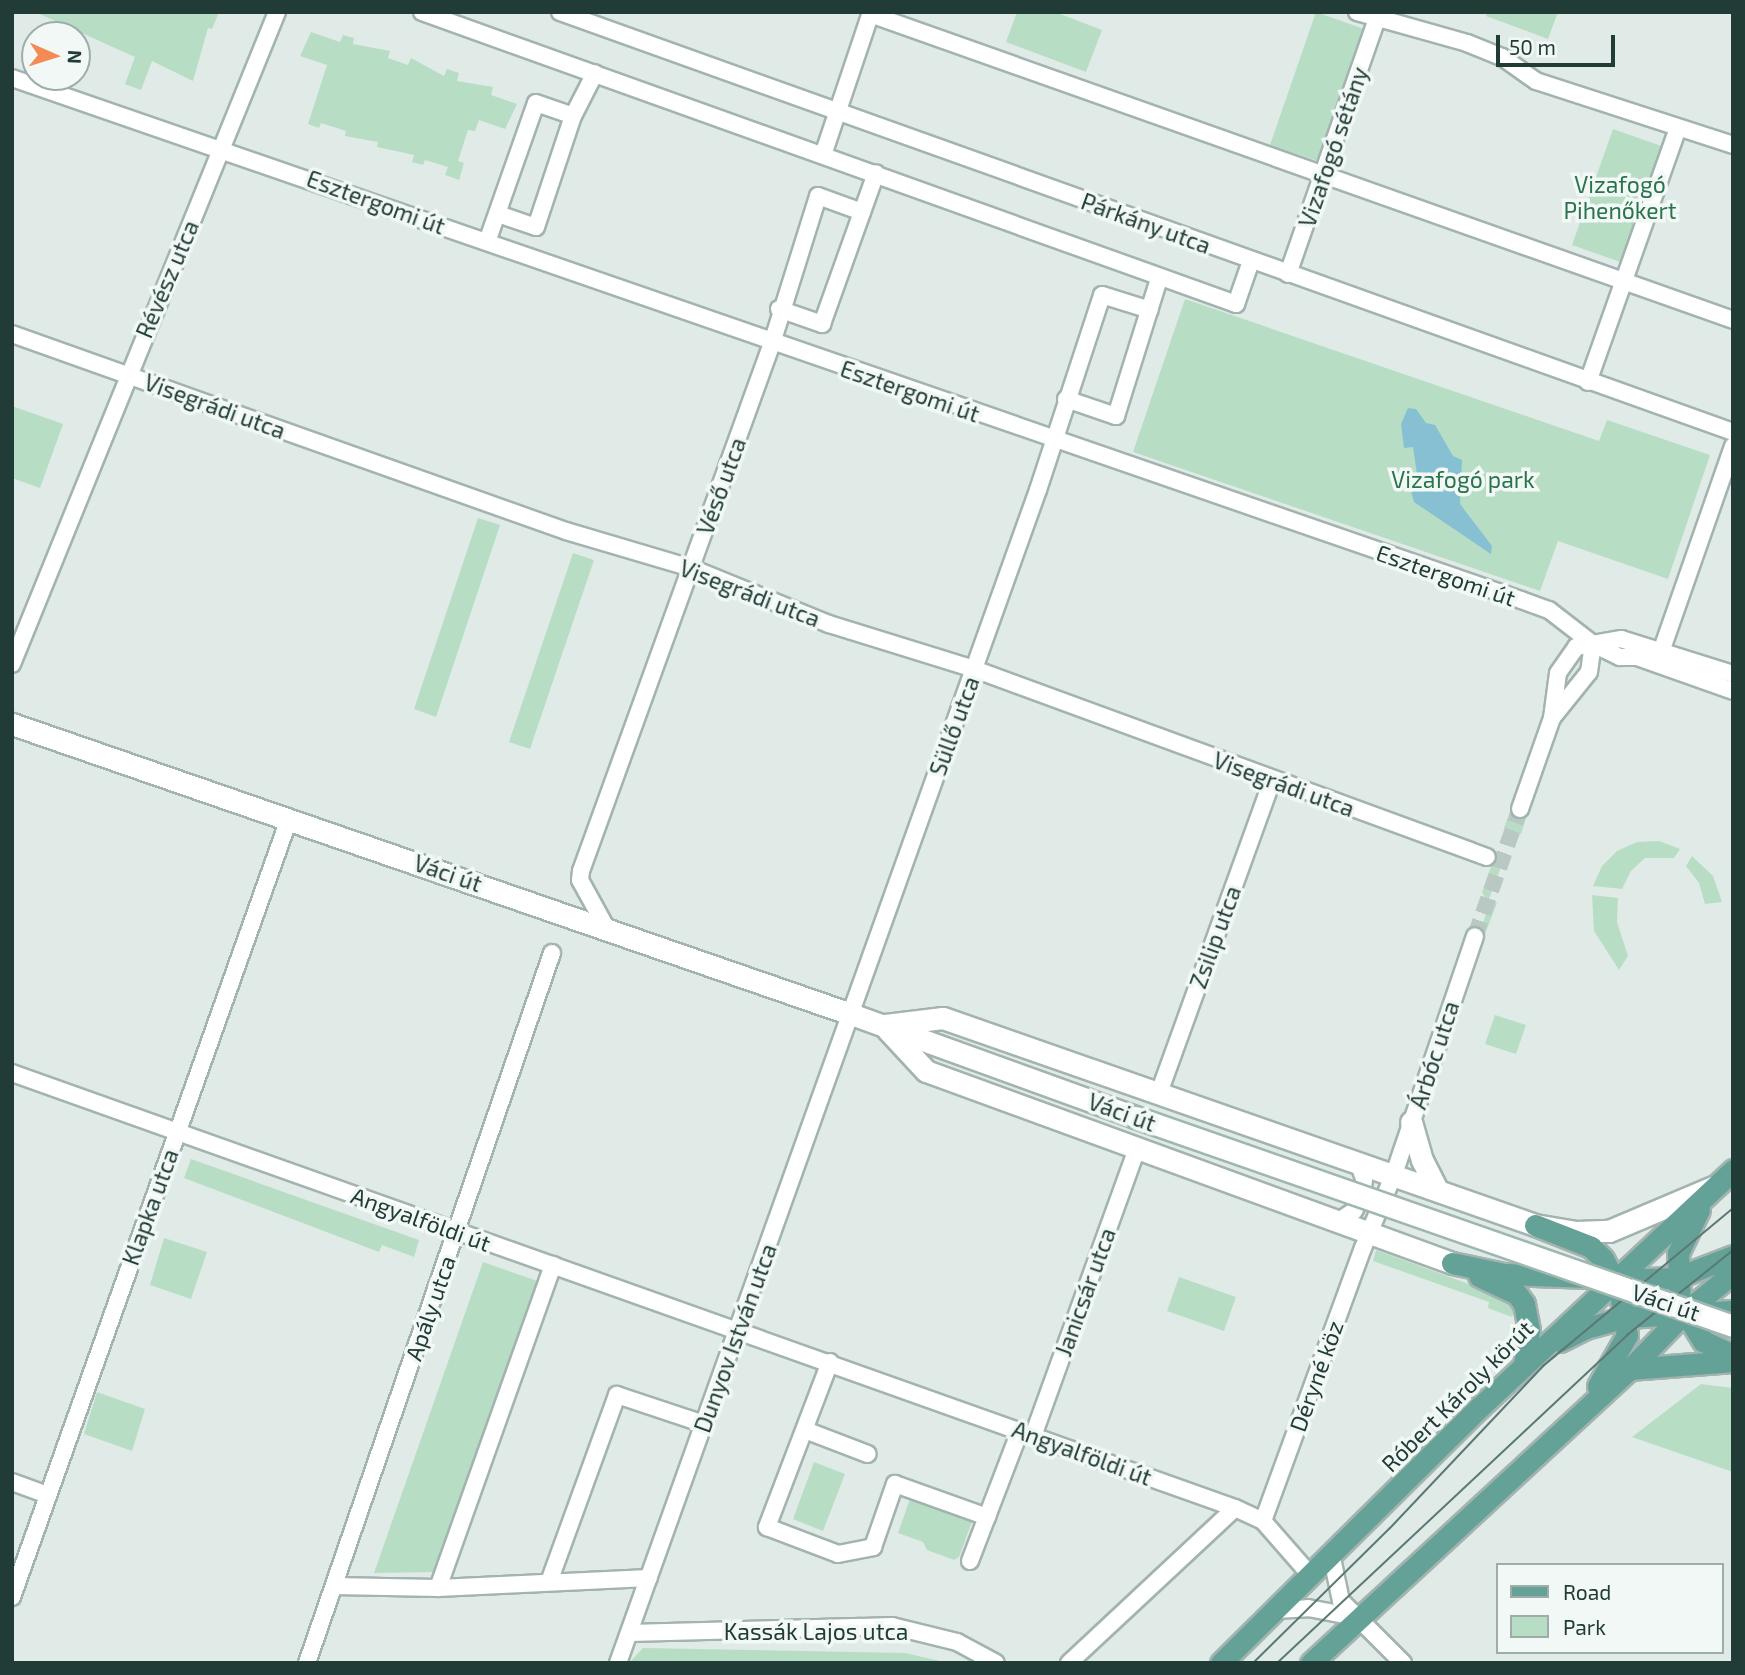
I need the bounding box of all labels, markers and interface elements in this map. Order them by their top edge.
north arrow [21,21,91,91]
scale bar [1500,21,1619,65]
text: 50 m [1509,34,1556,59]
text: N [64,50,87,64]
street label: Vizafogó sétány [1293,63,1373,231]
street label: Esztergomi út [303,164,449,240]
park label: Vizafogó Pihenőkert [1563,170,1677,224]
street label: Párkány utca [1077,187,1215,259]
street label: Révész utca [130,216,204,342]
street label: Esztergomi út [837,354,983,428]
street label: Visegrádi utca [141,368,289,444]
street label: Véső utca [691,434,751,538]
park label: Vizafogó park [1391,465,1535,493]
street label: Esztergomi út [1373,538,1519,612]
street label: Visegrádi utca [676,554,824,632]
street label: Süllő utca [923,673,985,779]
street label: Visegrádi utca [1210,746,1358,822]
street label: Váci út [410,849,486,897]
street label: Zsilip utca [1184,882,1246,992]
street label: Árbóc utca [1404,998,1464,1112]
street label: Váci út [1084,1087,1160,1137]
street label: Klapka utca [116,1145,184,1269]
street label: Angyalföldi út [348,1181,494,1257]
street label: Janicsár utca [1049,1224,1121,1360]
street label: Dunyov István utca [688,1240,782,1436]
street label: Apály utca [399,1252,461,1364]
street label: Váci út [1628,1278,1704,1326]
street label: Róbert Károly körút [1375,1314,1539,1478]
street label: Déryné köz [1283,1317,1349,1435]
street label: Angyalföldi út [1009,1415,1155,1491]
legend [1496,1563,1724,1654]
text: Road [1563,1579,1611,1604]
text: Park [1563,1614,1606,1639]
street label: Kassák Lajos utca [724,1617,908,1645]

